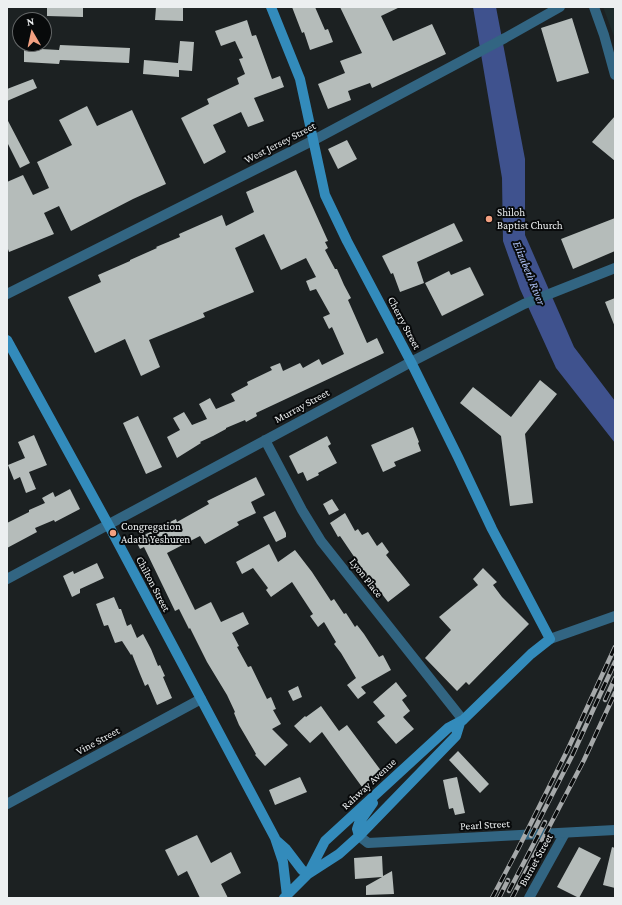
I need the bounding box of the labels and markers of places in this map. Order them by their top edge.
place label: Shiloh Baptist Church [497,206,563,232]
marker: Shiloh Baptist Church [484,214,494,224]
place label: Congregation Adath Yeshuren [121,520,190,546]
marker: Congregation Adath Yeshuren [108,528,118,538]

